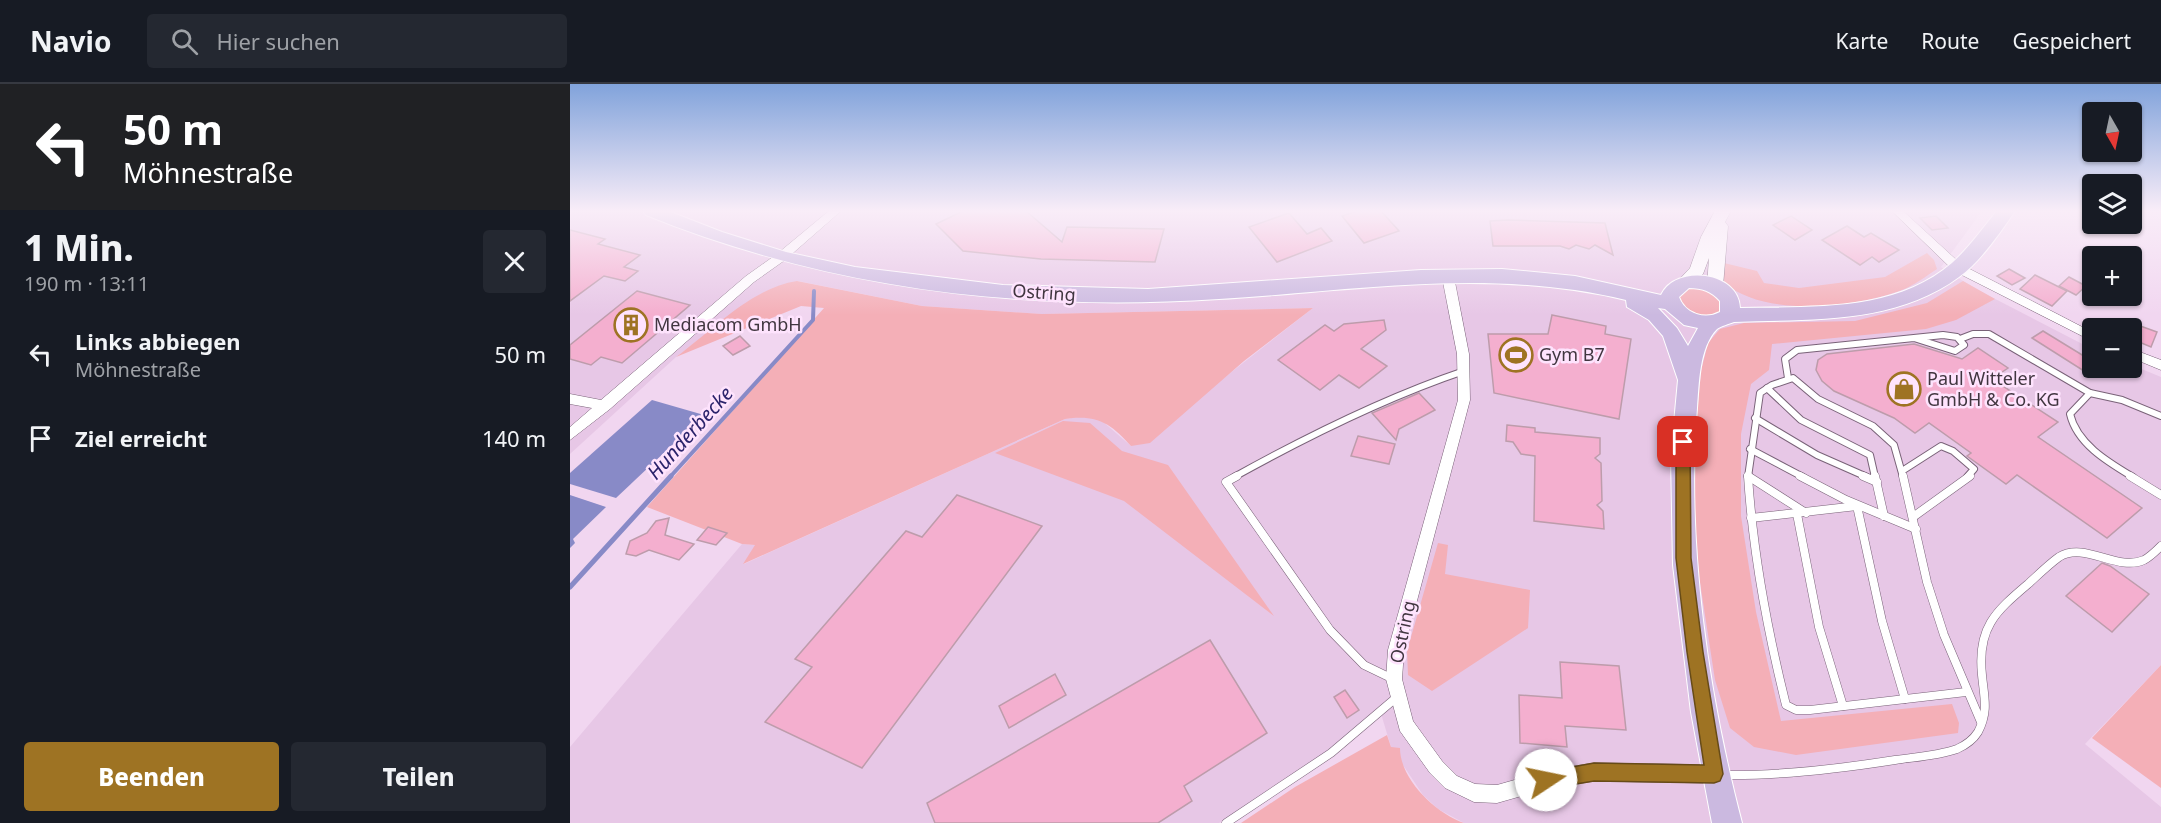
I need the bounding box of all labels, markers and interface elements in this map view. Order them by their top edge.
search box [147,14,567,68]
text: Navio [30,22,111,60]
icon: search [168,25,201,58]
text: Hier suchen [216,26,340,56]
text: Karte [1835,27,1888,55]
text: Route [1921,27,1979,55]
text: Gespeichert [2012,27,2131,55]
text: 50 m [123,100,223,157]
north arrow [2082,102,2142,162]
map controls [2082,102,2142,378]
icon: left [24,108,102,186]
text: Möhnestraße [123,154,293,191]
button: layers [2082,174,2142,234]
text: 1 Min. [24,223,134,272]
button: close [483,230,546,293]
button: + [2082,246,2142,306]
text: 190 m · 13:11 [24,270,149,297]
street label: Ostring [1012,278,1077,306]
building icon: Mediacom GmbH [613,307,649,343]
place label: Mediacom GmbH [654,312,802,336]
button: − [2082,318,2142,378]
text: Links abbiegen [75,326,241,356]
sports icon: Gym B7 [1498,337,1534,373]
icon: left [24,338,57,371]
text: 50 m [495,339,546,369]
place label: Gym B7 [1539,342,1605,366]
text: Möhnestraße [75,356,201,383]
place label: Paul Witteler GmbH & Co. KG [1927,366,2060,411]
shop icon: Paul Witteler GmbH & Co. KG [1886,371,1922,407]
water label: Hunderbecke [641,380,739,485]
pin [1657,416,1708,467]
icon: arrive [24,422,57,455]
text: Ziel erreicht [75,423,207,453]
text: 140 m [482,423,546,453]
icon: arrive [1666,425,1699,458]
street label: Ostring [1384,598,1420,665]
button: Beenden [24,742,279,811]
button: Teilen [291,742,546,811]
position arrow [1514,748,1578,812]

